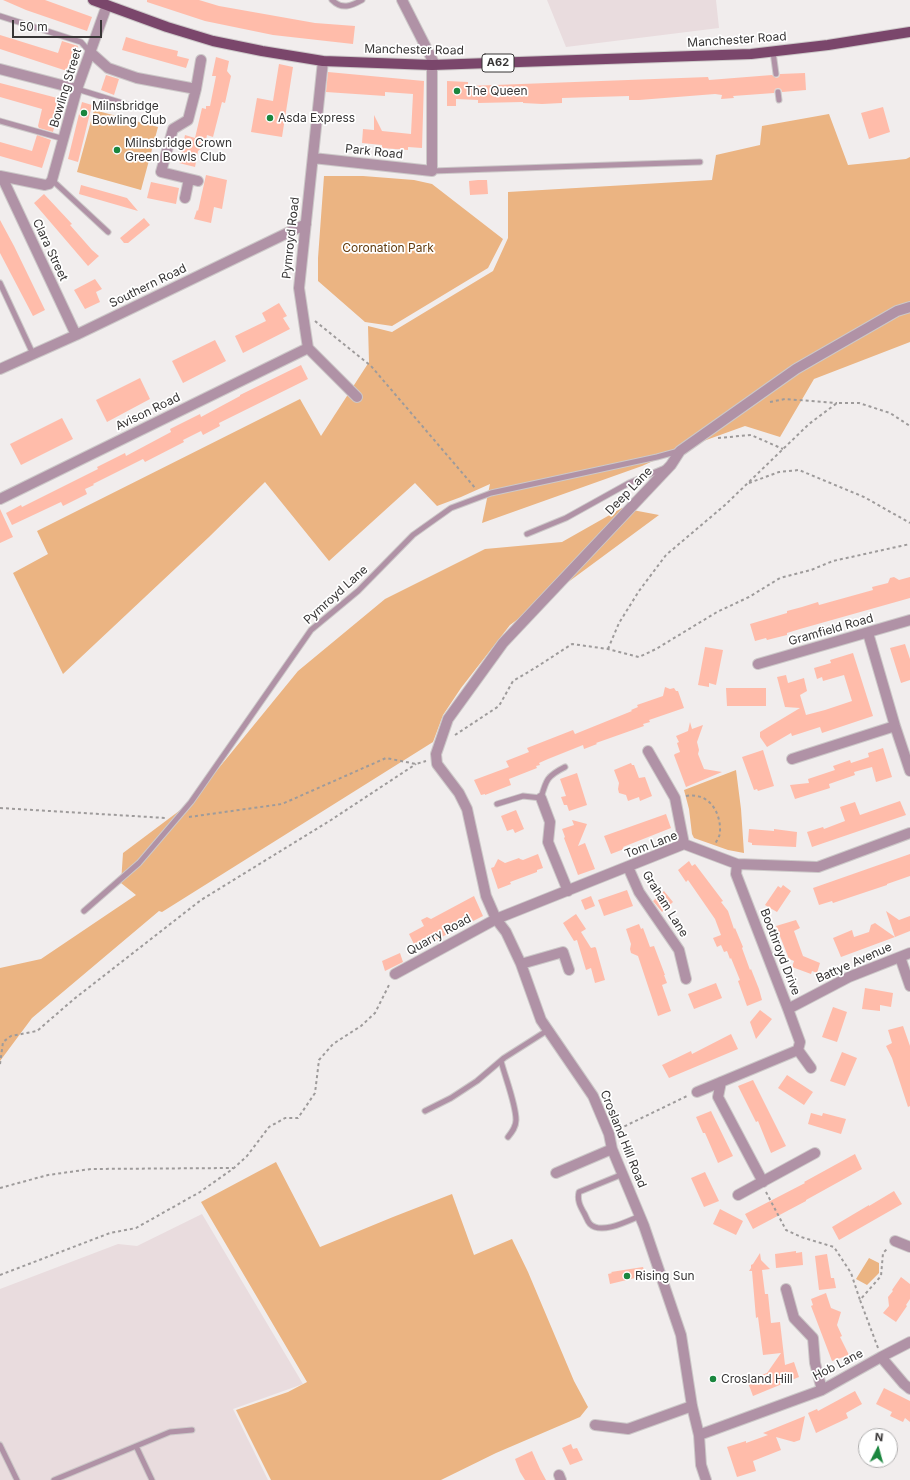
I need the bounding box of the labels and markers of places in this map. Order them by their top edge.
place label: The Queen [465,84,528,98]
marker: The Queen [452,86,462,96]
place label: Milnsbridge Bowling Club [92,99,166,127]
marker: Milnsbridge Bowling Club [79,108,89,118]
place label: Asda Express [278,111,355,125]
marker: Asda Express [265,113,275,123]
place label: Milnsbridge Crown Green Bowls Club [125,136,232,164]
marker: Milnsbridge Crown Green Bowls Club [112,145,122,155]
place label: Rising Sun [635,1269,695,1283]
marker: Rising Sun [622,1271,632,1281]
place label: Crosland Hill [721,1372,793,1386]
marker: Crosland Hill [708,1374,718,1384]

